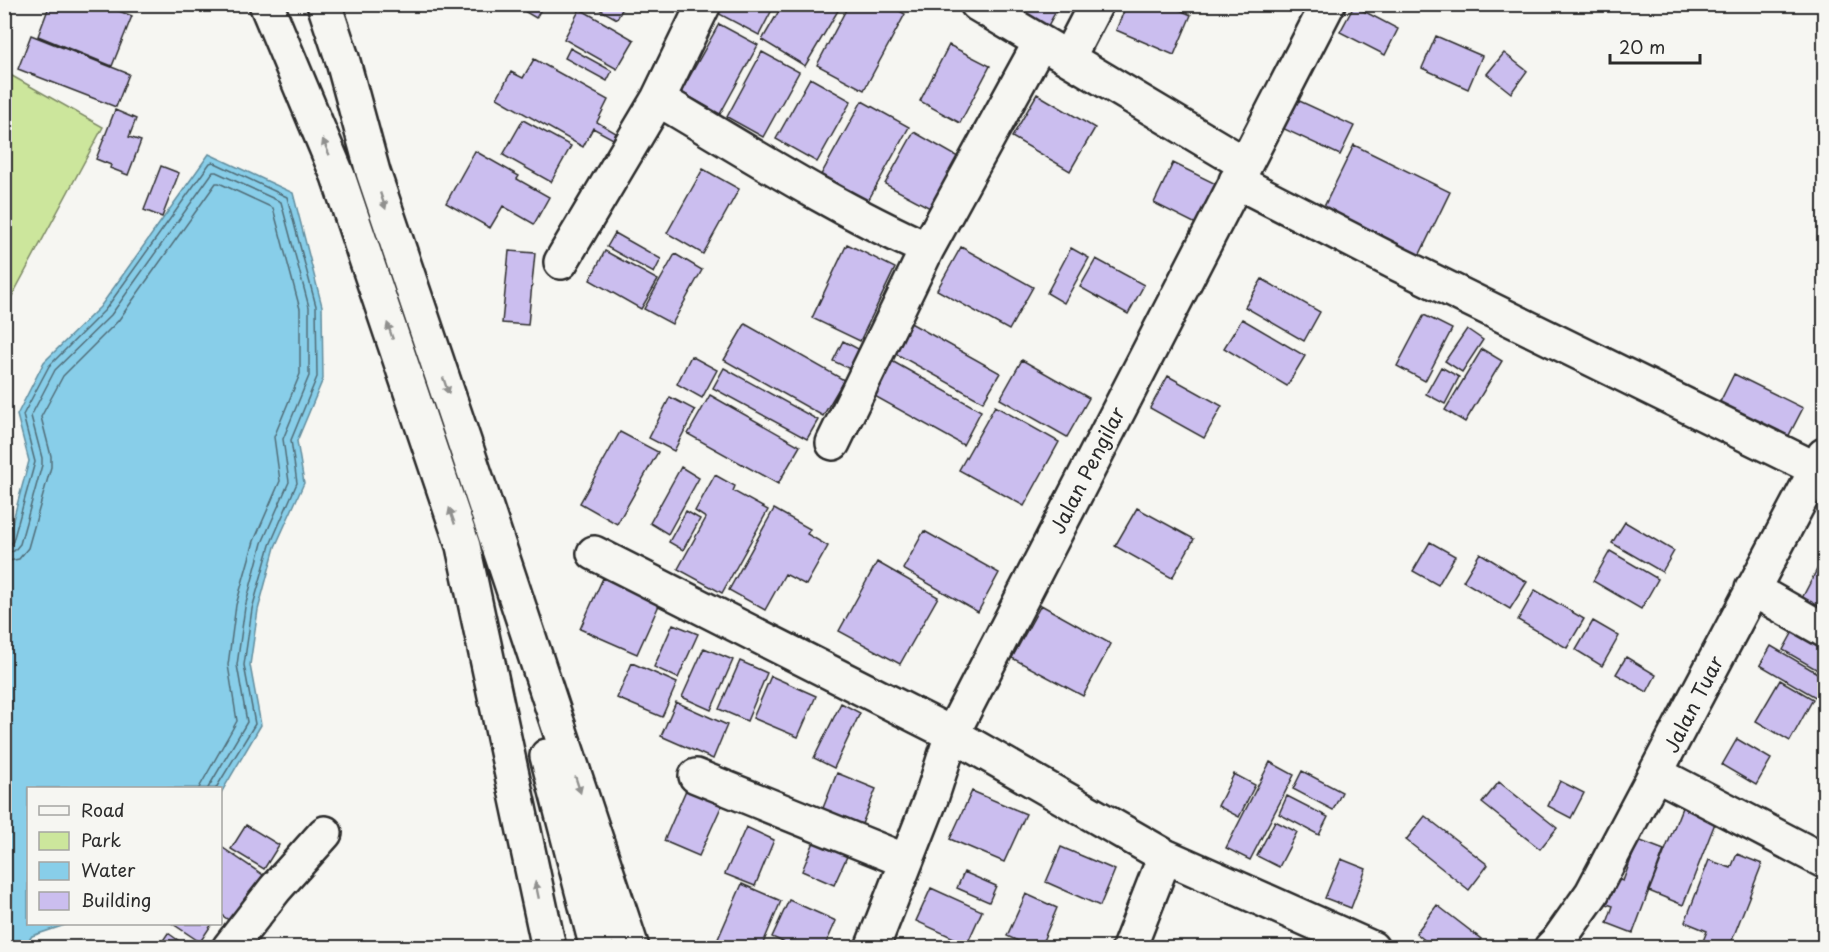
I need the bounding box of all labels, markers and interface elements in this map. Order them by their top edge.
scale bar [1610,27,1700,65]
text: 20 m [1619,33,1665,60]
one-way arrow [321,138,330,156]
one-way arrow [379,192,388,210]
one-way arrow [385,322,394,340]
one-way arrow [441,377,451,395]
street label: Jalan Pengilar [1042,401,1132,539]
one-way arrow [447,507,457,525]
street label: Jalan Tuar [1656,650,1730,758]
one-way arrow [573,776,583,794]
legend [27,787,222,925]
text: Road [81,796,125,823]
text: Park [81,826,121,853]
text: Water [81,856,136,883]
one-way arrow [531,881,541,900]
text: Building [81,886,151,913]

